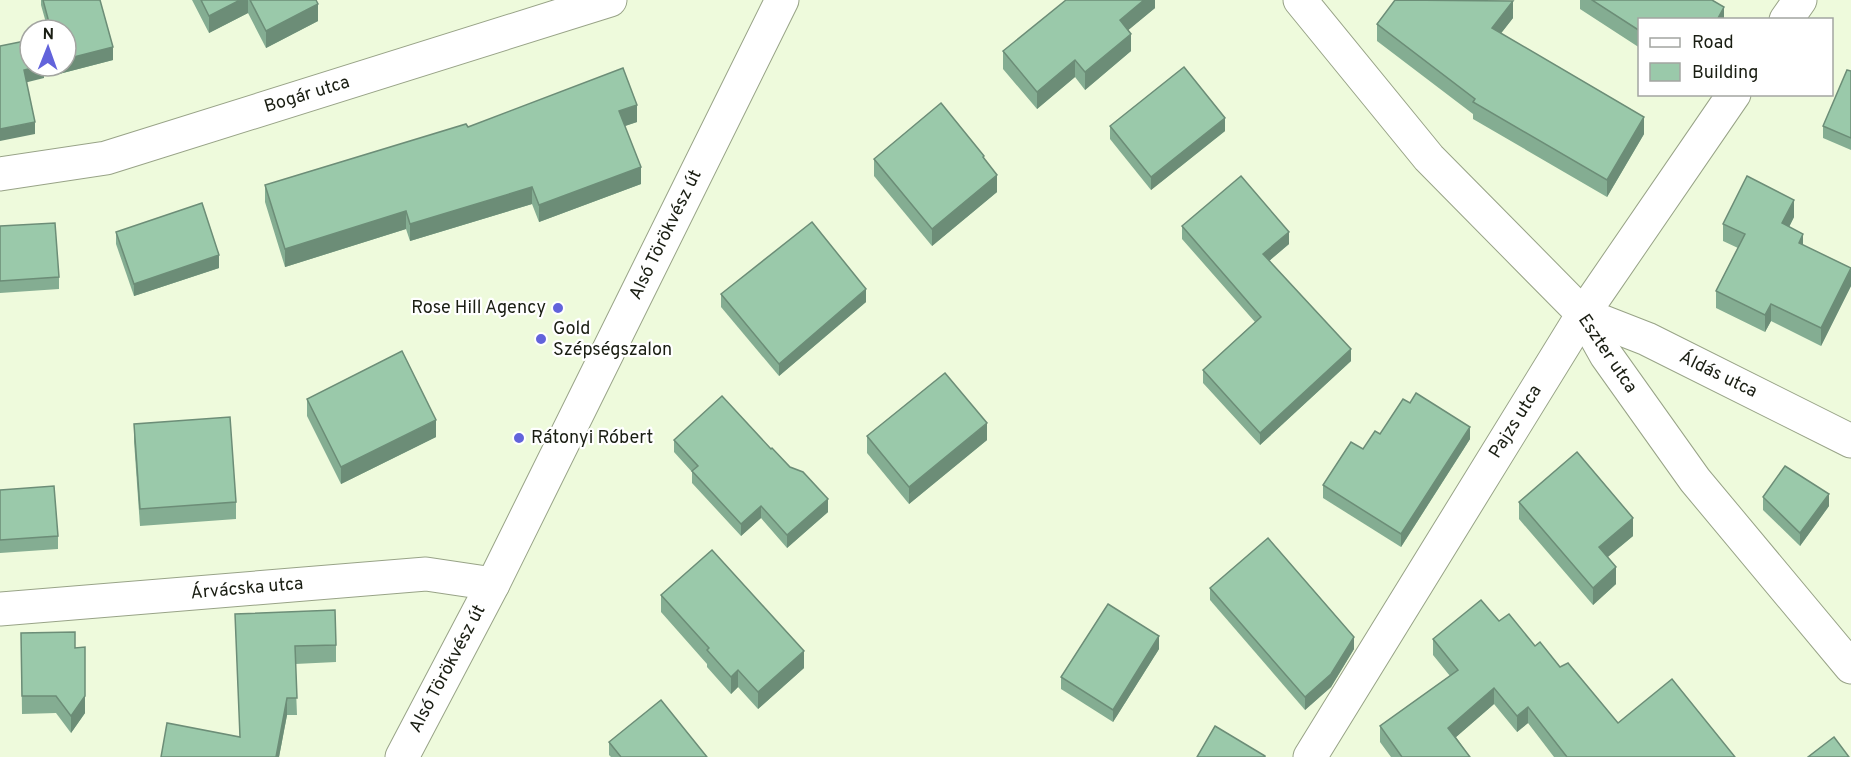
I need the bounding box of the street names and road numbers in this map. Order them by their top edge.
street label: Bogár utca [261,71,353,119]
street label: Alsó Törökvész út [625,166,707,304]
street label: Eszter utca [1572,310,1642,398]
street label: Áldás utca [1675,344,1762,404]
street label: Pajzs utca [1484,381,1548,463]
street label: Árvácska utca [189,571,304,605]
street label: Alsó Törökvész út [405,601,491,737]

